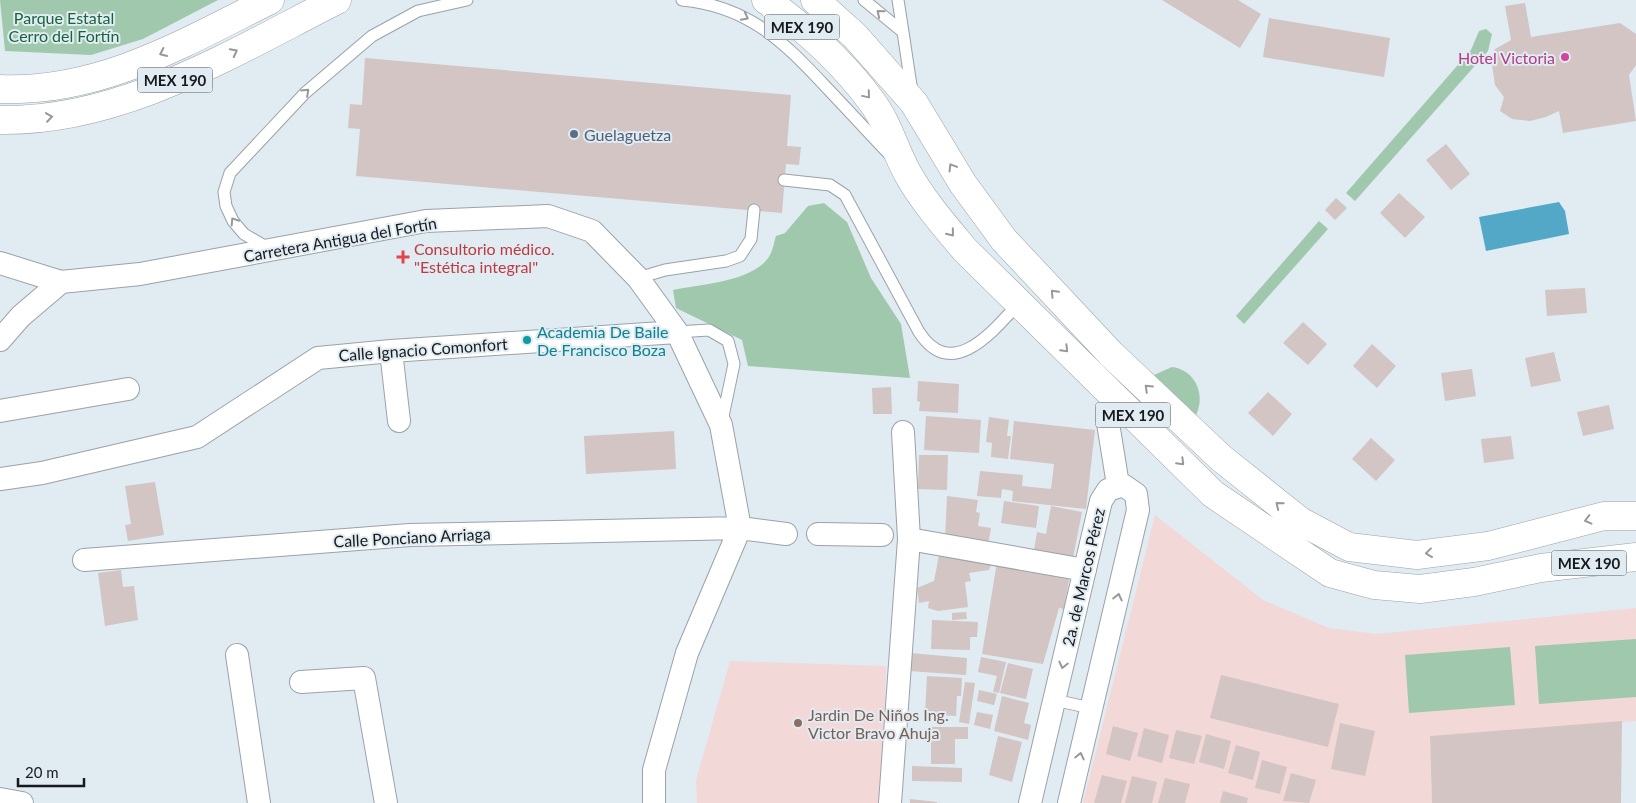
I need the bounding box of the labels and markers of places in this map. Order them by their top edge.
place label: Hotel Victoria [1458,48,1555,67]
marker: Hotel Victoria [1559,51,1571,63]
place label: Guelaguetza [584,125,671,144]
marker: Guelaguetza [568,128,580,140]
place label: Consultorio médico. "Estética integral" [414,239,555,276]
marker: Consultorio médico. "Estética integral" [396,250,410,264]
place label: Academia De Baile De Francisco Boza [537,322,669,359]
marker: Academia De Baile De Francisco Boza [521,334,533,346]
place label: Jardin De Niños Ing. Victor Bravo Ahuja [808,705,949,742]
marker: Jardin De Niños Ing. Victor Bravo Ahuja [792,717,804,729]

